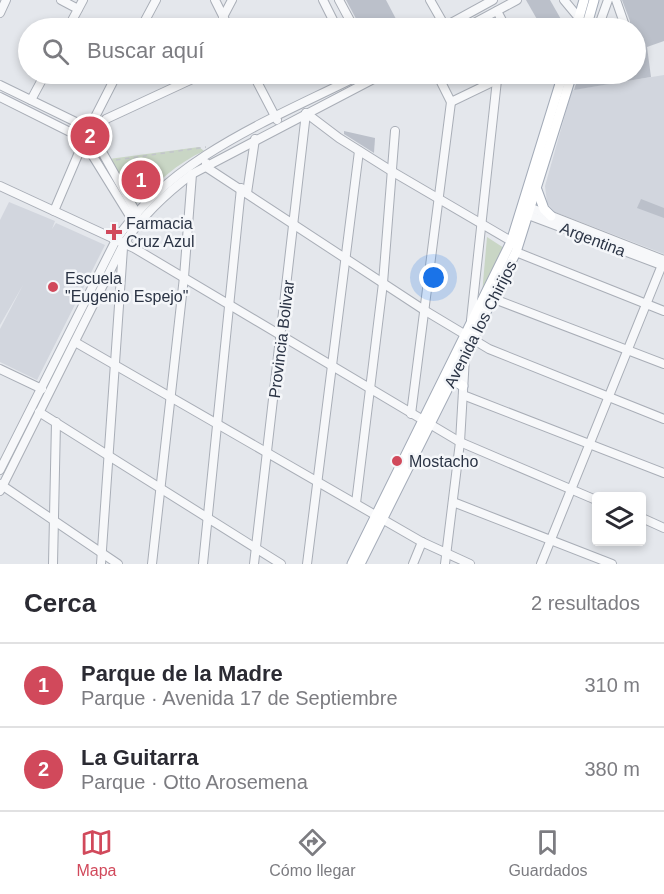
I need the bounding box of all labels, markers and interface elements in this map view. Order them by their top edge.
search box [18,18,646,84]
icon: search [39,35,72,68]
text: Buscar aquí [87,38,204,63]
pin: 2 [70,114,110,158]
pin: 1 [122,158,160,202]
place label: Farmacia Cruz Azul [126,215,194,250]
street label: Argentina [558,219,628,260]
marker: Farmacia Cruz Azul [107,225,121,239]
street label: Avenida los Chirijos [441,258,520,391]
your location [419,263,448,292]
place label: Escuela "Eugenio Espejo" [65,270,188,305]
street label: Provincia Bolivar [266,278,297,399]
marker: Escuela "Eugenio Espejo" [46,280,60,294]
place label: Mostacho [409,453,478,470]
marker: Mostacho [390,454,404,468]
map controls [592,492,646,546]
button: layers [592,492,646,546]
text: Cerca [24,588,96,618]
text: 2 resultados [531,592,640,614]
text: Parque de la Madre [81,661,283,686]
text: 1 [38,674,49,696]
text: 310 m [584,674,640,696]
text: Parque · Avenida 17 de Septiembre [81,687,398,709]
text: La Guitarra [81,745,198,770]
text: 2 [38,758,49,780]
text: 380 m [584,758,640,780]
text: Parque · Otto Arosemena [81,771,308,793]
tab: Mapa [76,826,116,880]
tab: Cómo llegar [269,826,356,880]
tab: Guardados [508,826,588,880]

